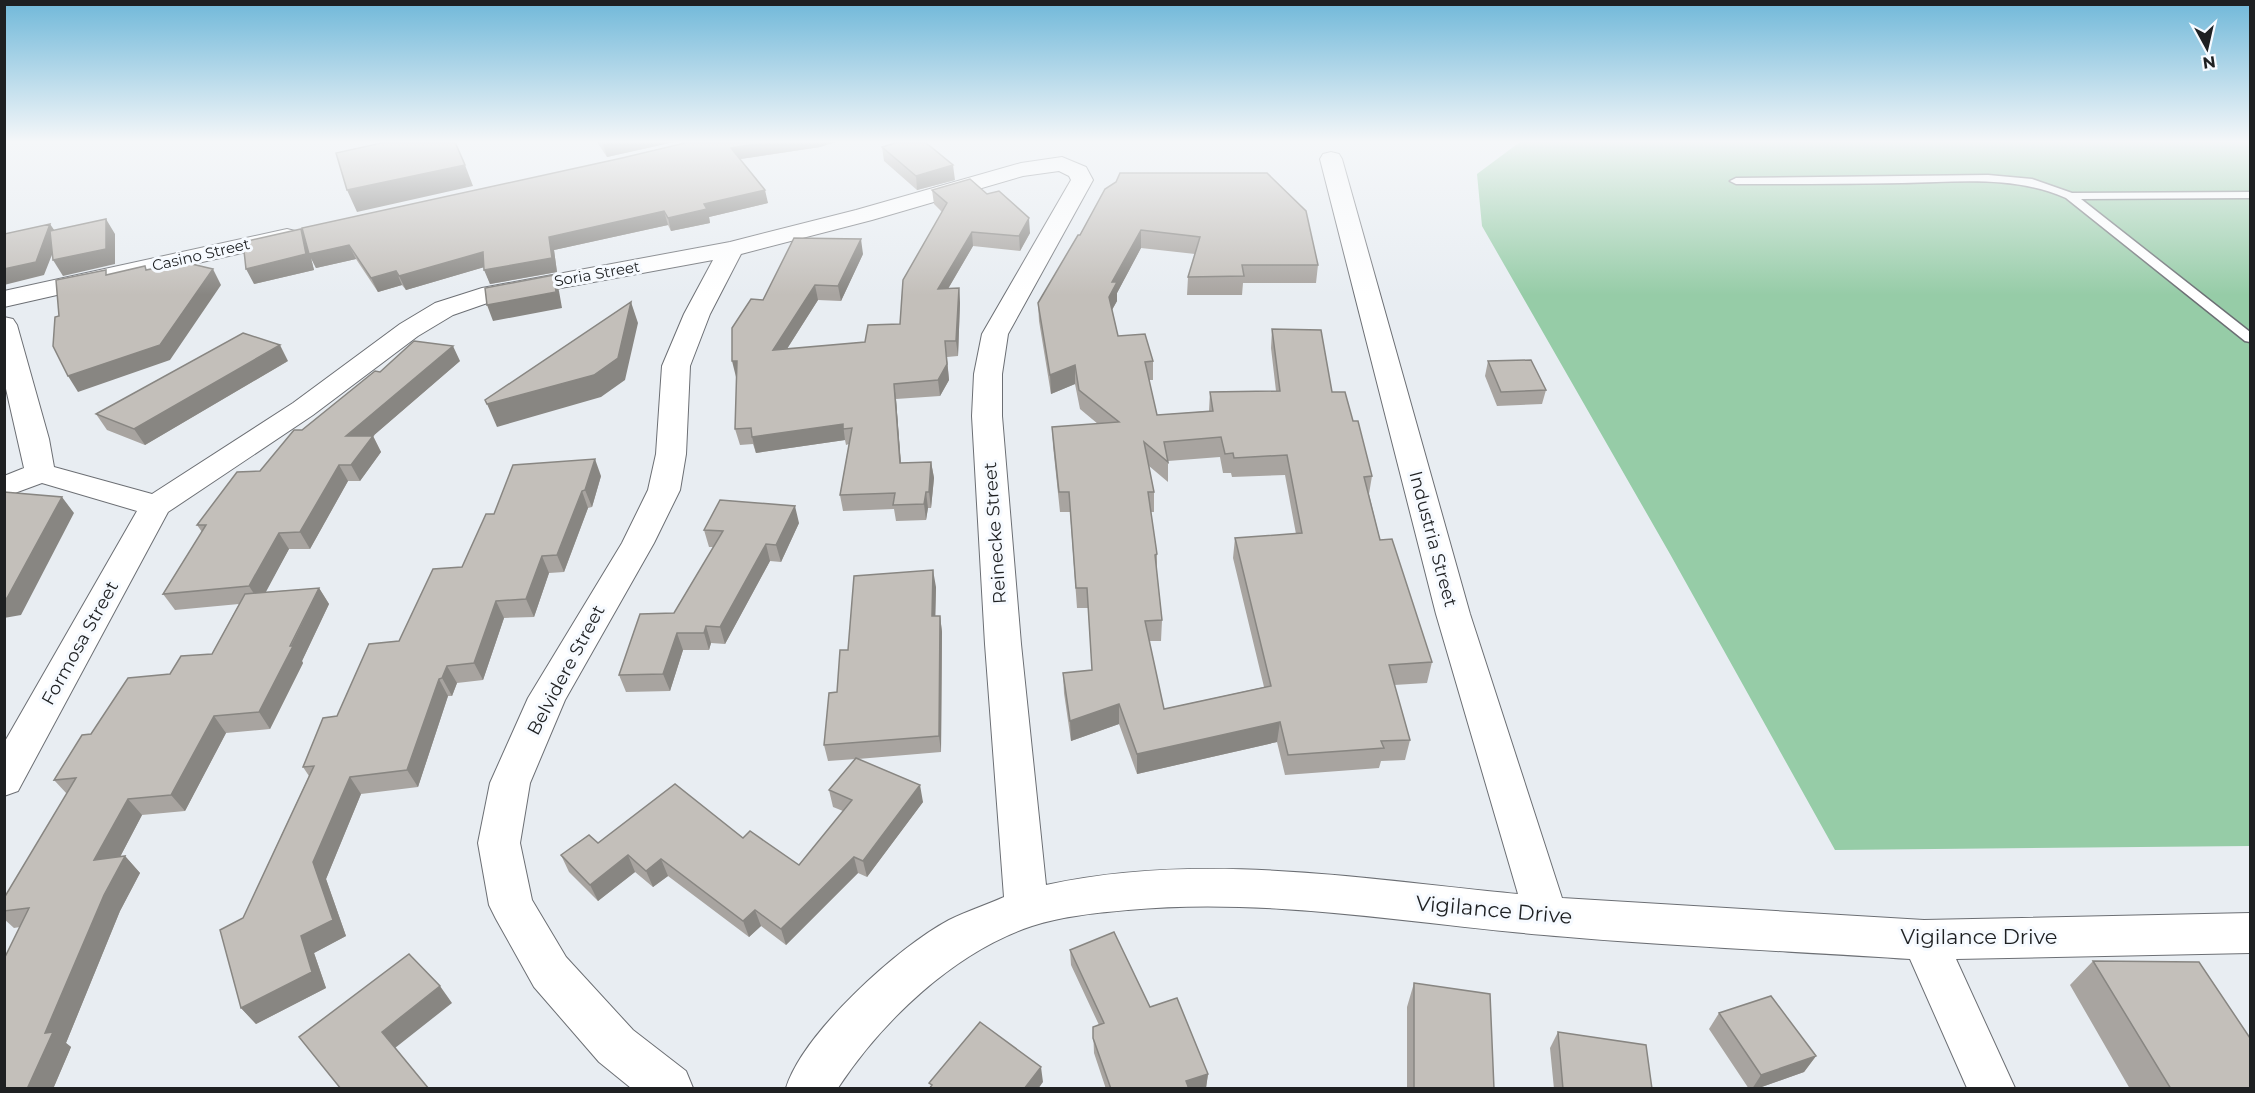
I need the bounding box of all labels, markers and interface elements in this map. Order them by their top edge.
north arrow [2177,18,2237,78]
text: N [2201,52,2217,73]
street label: Casino Street [150,234,252,275]
street label: Soria Street [553,257,641,290]
street label: Reinecke Street [979,461,1011,605]
street label: Industria Street [1404,469,1462,609]
street label: Formosa Street [37,577,123,709]
street label: Belvidere Street [522,601,610,739]
street label: Vigilance Drive [1415,890,1573,929]
street label: Vigilance Drive [1900,924,2058,949]

